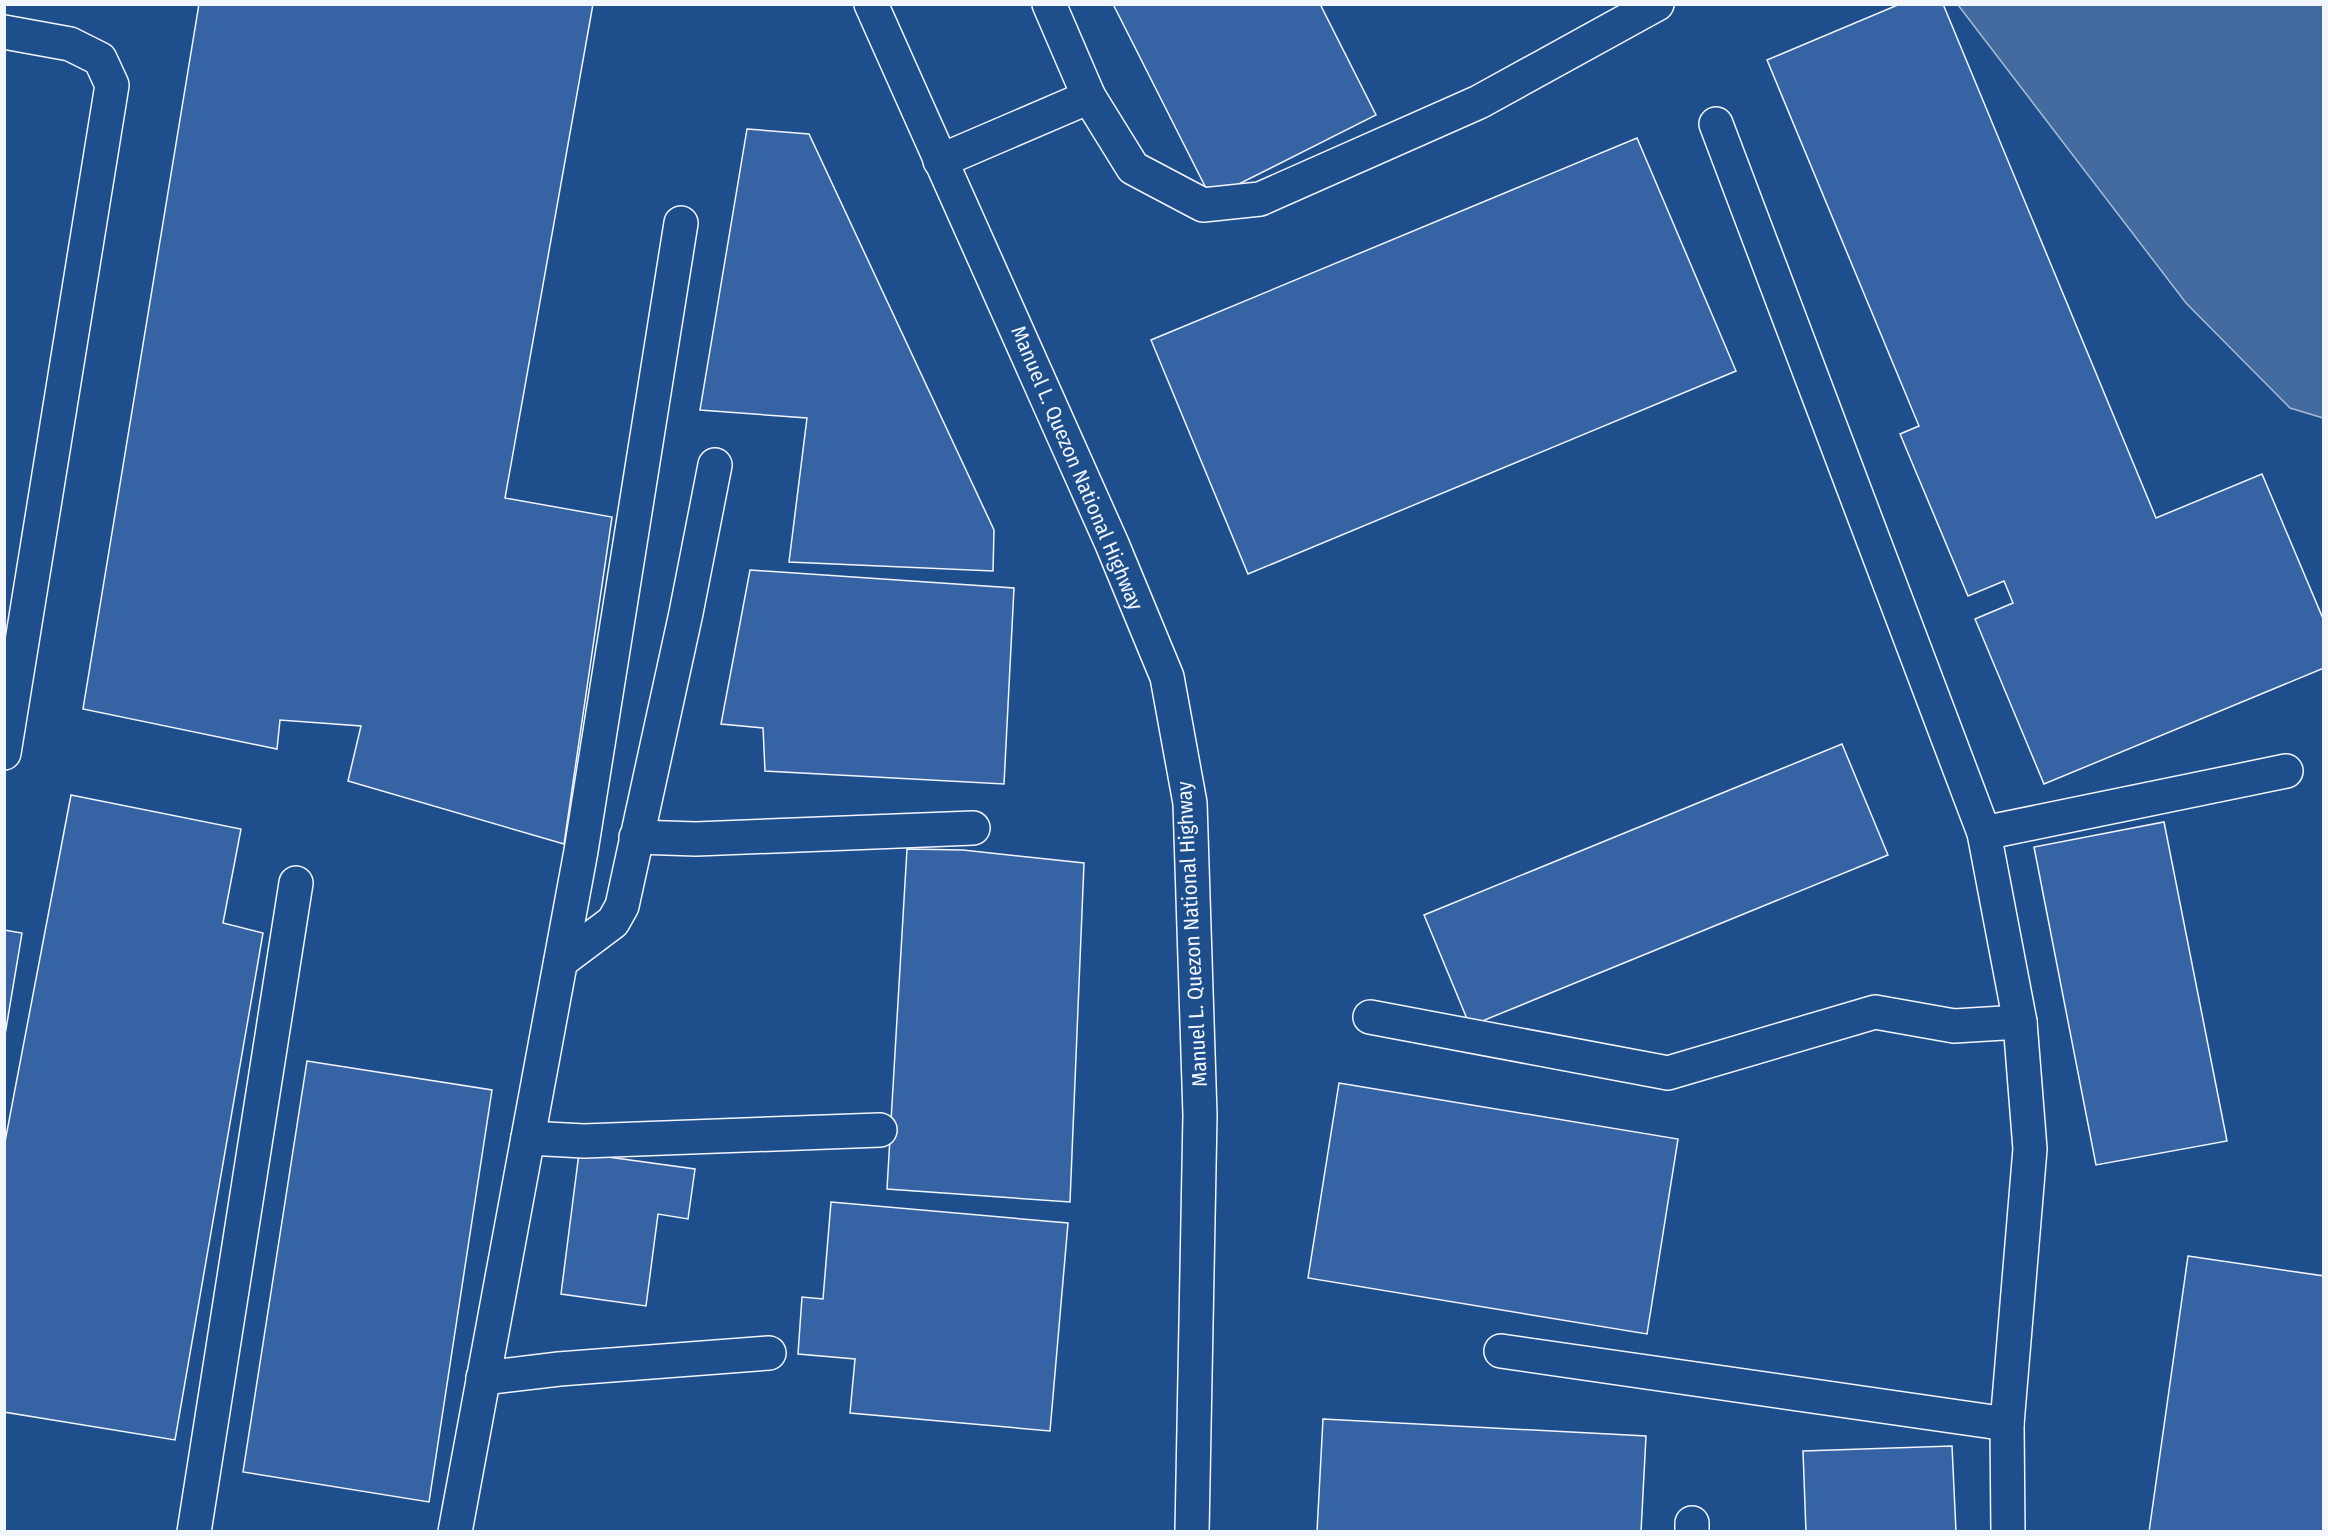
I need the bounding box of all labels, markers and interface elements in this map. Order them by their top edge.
street label: Manuel L. Quezon National Highway [1005,322,1149,615]
street label: Manuel L. Quezon National Highway [1171,780,1213,1088]

